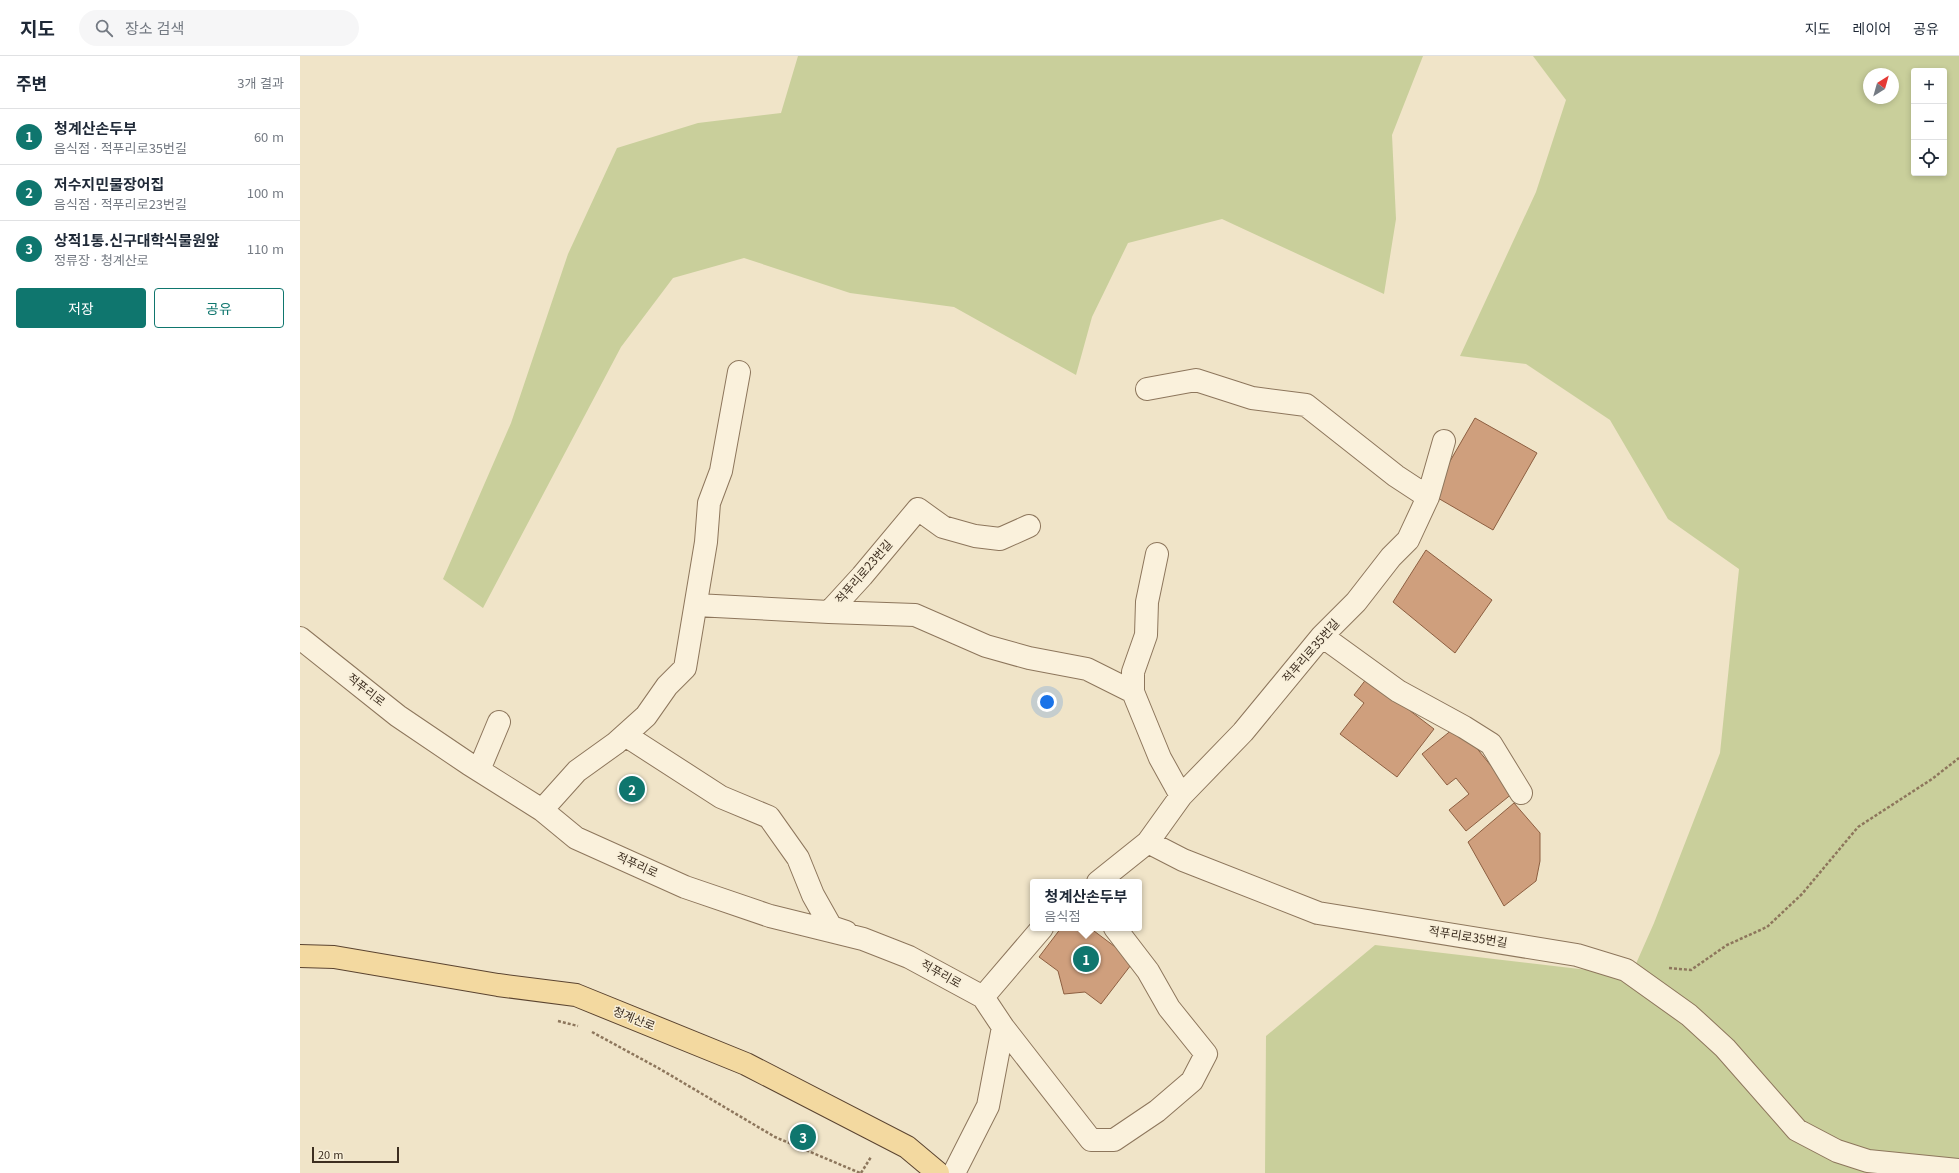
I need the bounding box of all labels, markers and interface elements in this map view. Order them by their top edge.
search box [79,10,359,46]
text: 지도 [20,14,55,41]
icon: search [93,17,115,39]
text: 장소 검색 [125,17,184,38]
text: 지도 [1805,18,1831,38]
text: 레이어 [1853,18,1891,38]
text: 공유 [1913,18,1939,38]
north arrow [1863,68,1899,104]
map controls [1911,68,1947,176]
button: + [1911,68,1947,104]
text: 주변 [16,70,47,95]
text: 3개 결과 [237,73,284,92]
button: − [1911,104,1947,140]
text: 청계산손두부 [54,117,137,138]
text: 1 [25,127,33,146]
text: 60 m [254,127,284,146]
text: 음식점 · 적푸리로35번길 [54,138,187,157]
button: locate [1911,140,1947,176]
text: 저수지민물장어집 [54,173,164,194]
text: 2 [25,183,33,202]
text: 100 m [247,183,284,202]
text: 음식점 · 적푸리로23번길 [54,194,187,213]
text: 상적1통.신구대학식물원앞 [54,229,220,250]
text: 3 [25,239,33,258]
text: 110 m [247,239,284,258]
text: 정류장 · 청계산로 [54,250,149,269]
button: 저장 [16,288,146,328]
button: 공유 [154,288,284,328]
street label: 적푸리로23번길 [830,535,895,607]
street label: 적푸리로35번길 [1277,614,1342,686]
street label: 적푸리로 [344,669,390,709]
your location [1037,692,1057,712]
pin: 2 [619,774,645,804]
street label: 적푸리로 [614,847,661,880]
popup [1030,879,1142,931]
text: 청계산손두부 [1045,885,1127,906]
text: 음식점 [1045,906,1080,925]
street label: 적푸리로35번길 [1428,921,1509,950]
pin: 1 [1073,944,1099,974]
street label: 적푸리로 [918,955,965,991]
street label: 청계산로 [611,1001,658,1034]
pin: 3 [790,1122,816,1152]
scale bar [312,1145,399,1164]
text: 20 m [318,1146,343,1162]

